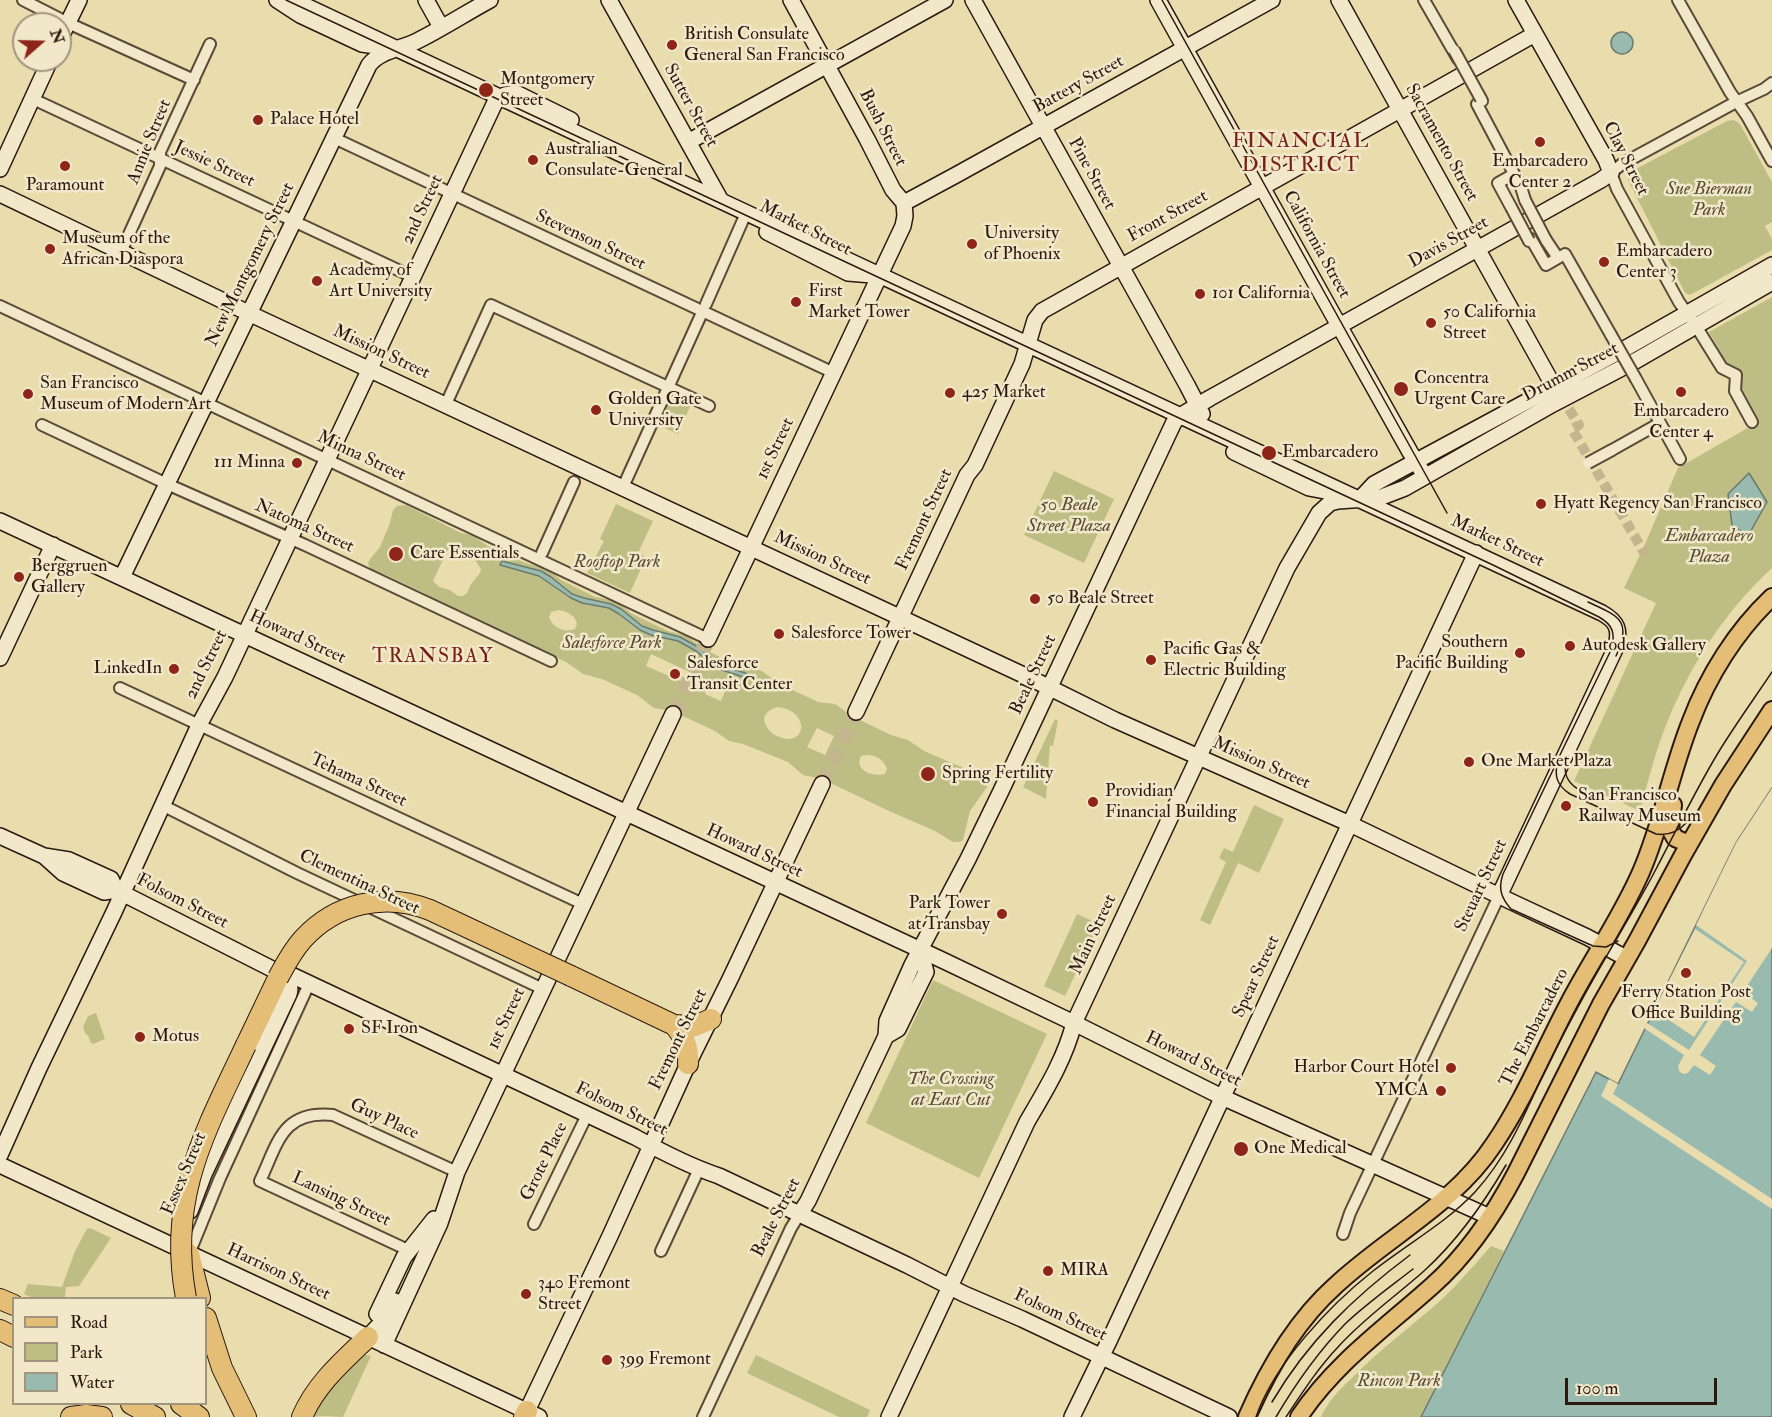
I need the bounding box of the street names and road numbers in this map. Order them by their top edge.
street label: Battery Street [1030,51,1128,119]
street label: Sutter Street [658,60,722,152]
street label: Sacramento Street [1400,80,1482,206]
street label: Bush Street [853,86,911,170]
street label: Annie Street [123,97,177,187]
street label: Clay Street [1597,118,1653,200]
street label: Pine Street [1062,134,1120,214]
street label: Jessie Street [170,137,258,193]
street label: 2nd Street [397,172,449,248]
street label: New Montgomery Street [202,180,300,350]
street label: Front Street [1124,186,1212,248]
street label: California Street [1278,187,1354,303]
street label: Market Street [755,197,855,261]
street label: Stevenson Street [531,206,649,276]
street label: Davis Street [1405,212,1493,274]
street label: Mission Street [329,321,433,385]
street label: Drumm Street [1519,339,1623,407]
street label: 1st Street [752,415,800,483]
street label: Minna Street [313,427,409,487]
street label: Fremont Street [892,466,958,574]
street label: Natoma Street [251,496,357,558]
street label: Market Street [1447,511,1547,573]
street label: Mission Street [770,527,874,591]
street label: Howard Street [245,606,349,670]
street label: 2nd Street [181,627,233,703]
street label: Beale Street [1006,631,1062,719]
street label: Mission Street [1209,733,1313,795]
street label: Tehama Street [306,749,410,813]
street label: Howard Street [702,820,806,884]
street label: Steuart Street [1451,836,1513,936]
street label: Clementina Street [295,846,423,920]
street label: Folsom Street [133,870,231,934]
street label: Main Street [1066,891,1122,979]
street label: Spear Street [1229,933,1285,1021]
street label: The Embarcadero [1496,965,1574,1091]
street label: 1st Street [483,985,531,1053]
street label: Fremont Street [645,986,713,1094]
street label: Howard Street [1141,1027,1245,1093]
street label: Folsom Street [571,1078,671,1142]
street label: Guy Place [346,1095,422,1145]
street label: Grote Place [517,1119,573,1205]
street label: Essex Street [158,1129,212,1219]
street label: Lansing Street [288,1168,394,1232]
street label: Beale Street [748,1175,806,1261]
street label: Harrison Street [223,1240,333,1306]
street label: Folsom Street [1010,1285,1110,1347]

